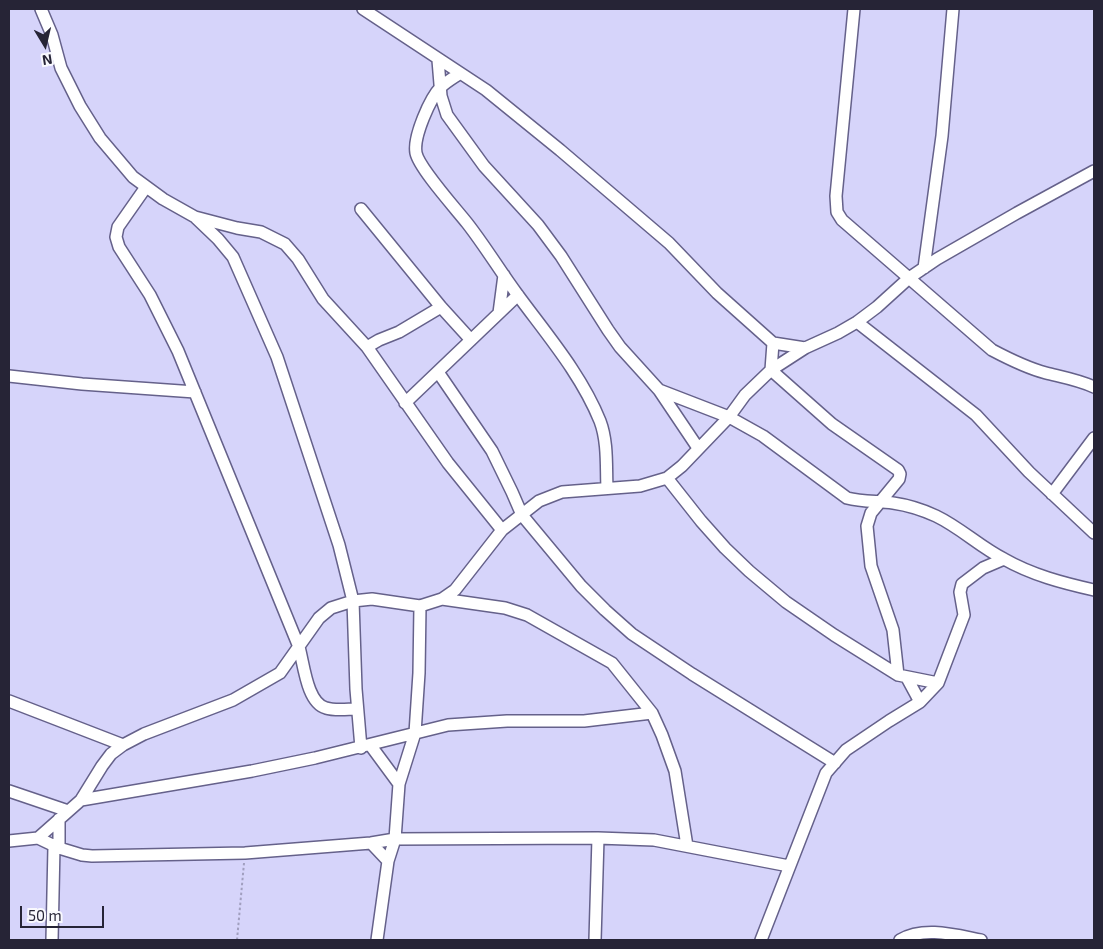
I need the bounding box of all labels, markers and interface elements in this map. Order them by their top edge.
north arrow [20,20,70,70]
text: N [41,51,54,69]
scale bar [22,896,106,928]
text: 50 m [28,906,62,924]

